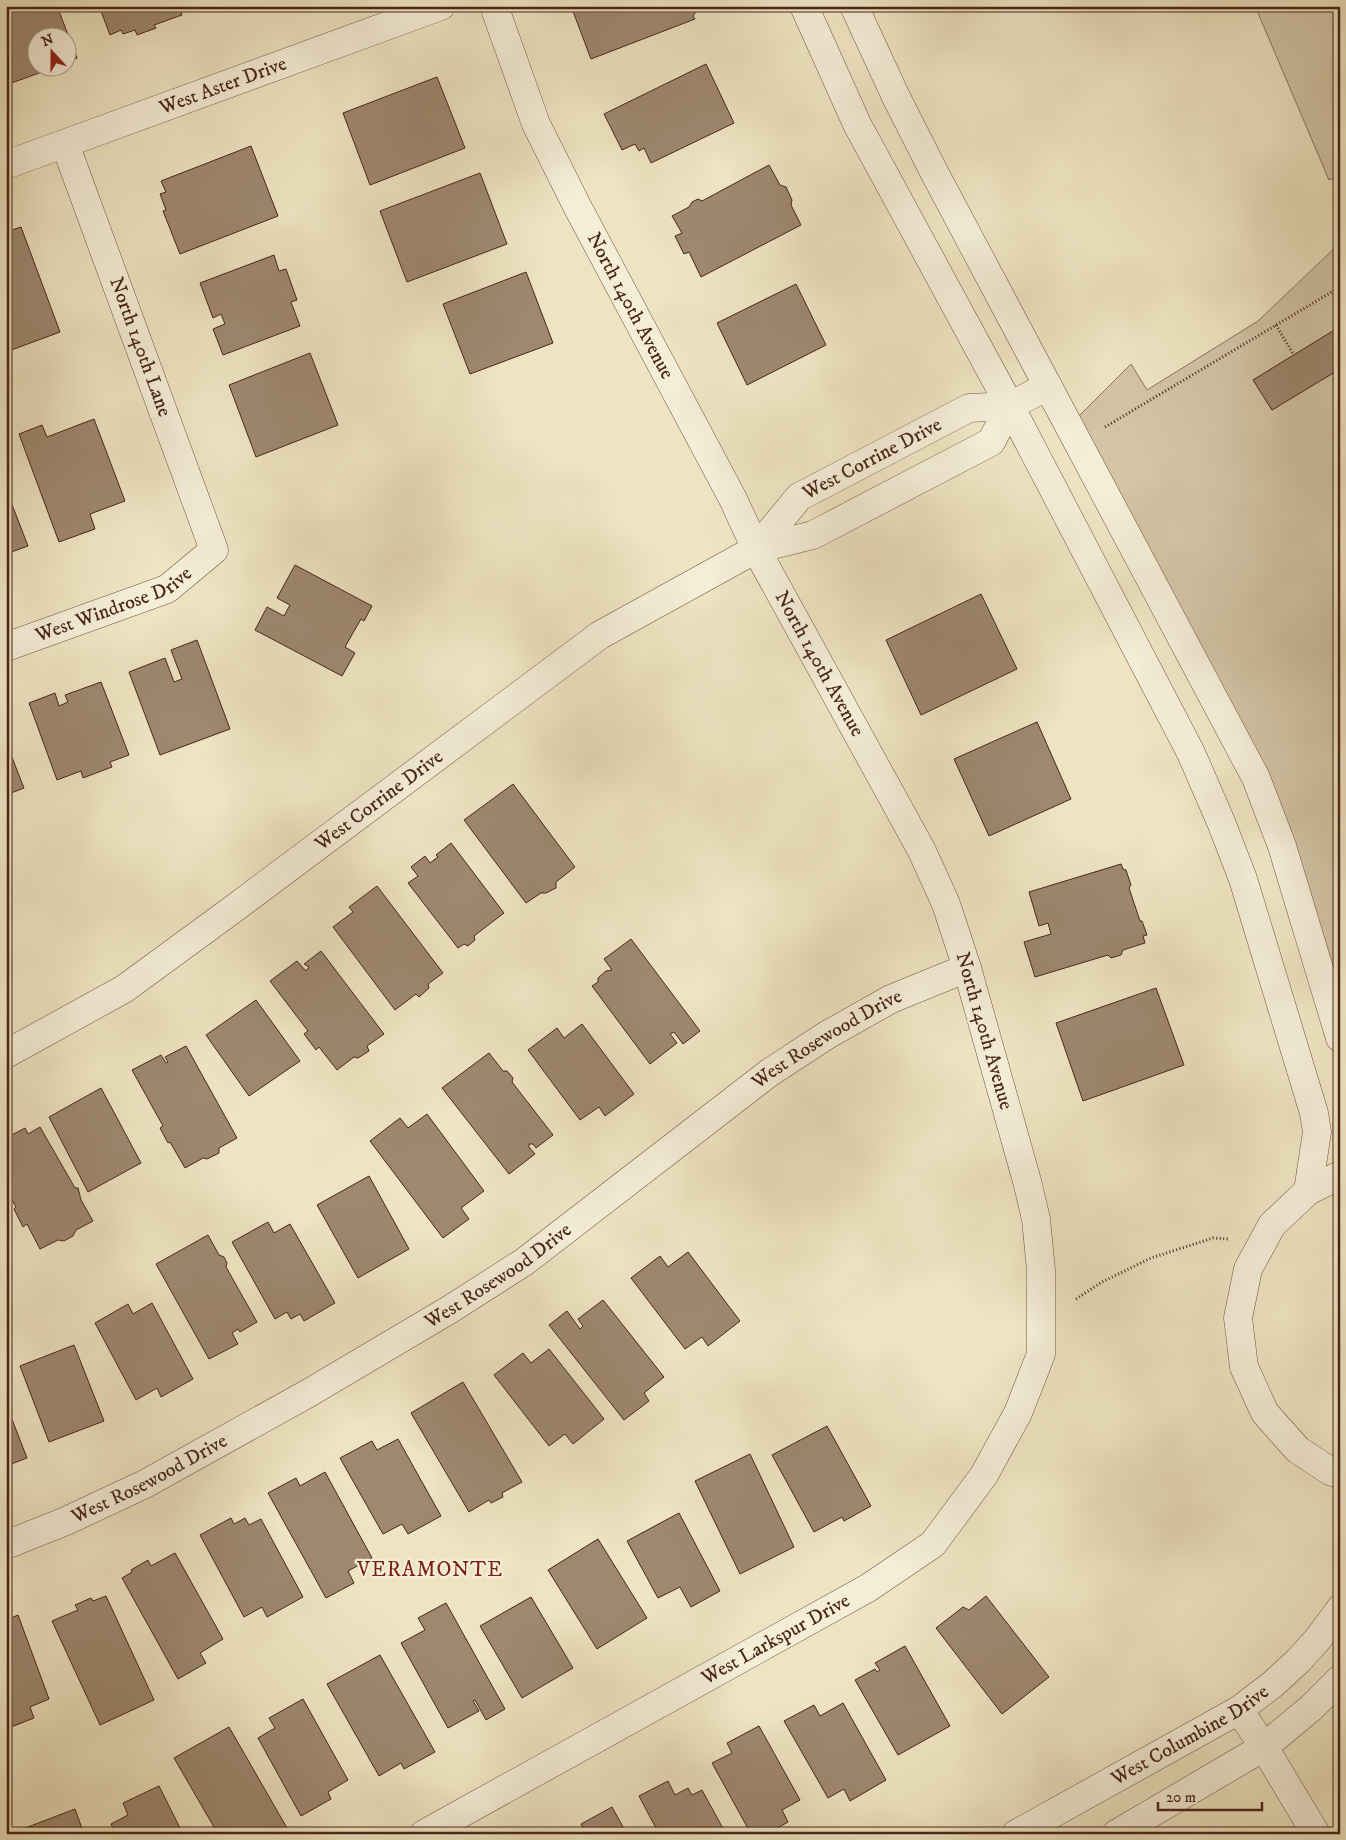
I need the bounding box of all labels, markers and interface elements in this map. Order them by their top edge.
north arrow [28,28,78,78]
text: N [39,30,57,51]
street label: West Aster Drive [155,51,290,121]
street label: North 140th Avenue [581,228,679,384]
street label: North 140th Lane [103,274,177,420]
street label: West Corrine Drive [797,412,946,506]
street label: West Windrose Drive [31,561,197,648]
street label: North 140th Avenue [769,587,869,741]
street label: West Corrine Drive [309,744,448,857]
street label: North 140th Avenue [950,949,1018,1113]
street label: West Rosewood Drive [746,983,906,1095]
street label: West Rosewood Drive [419,1217,577,1335]
street label: West Rosewood Drive [66,1428,232,1530]
district label: VERAMONTE [356,1557,503,1583]
street label: West Larkspur Drive [696,1588,854,1691]
street label: West Columbine Drive [1106,1679,1274,1792]
scale bar [1158,1780,1262,1812]
text: 20 m [1166,1788,1196,1807]

